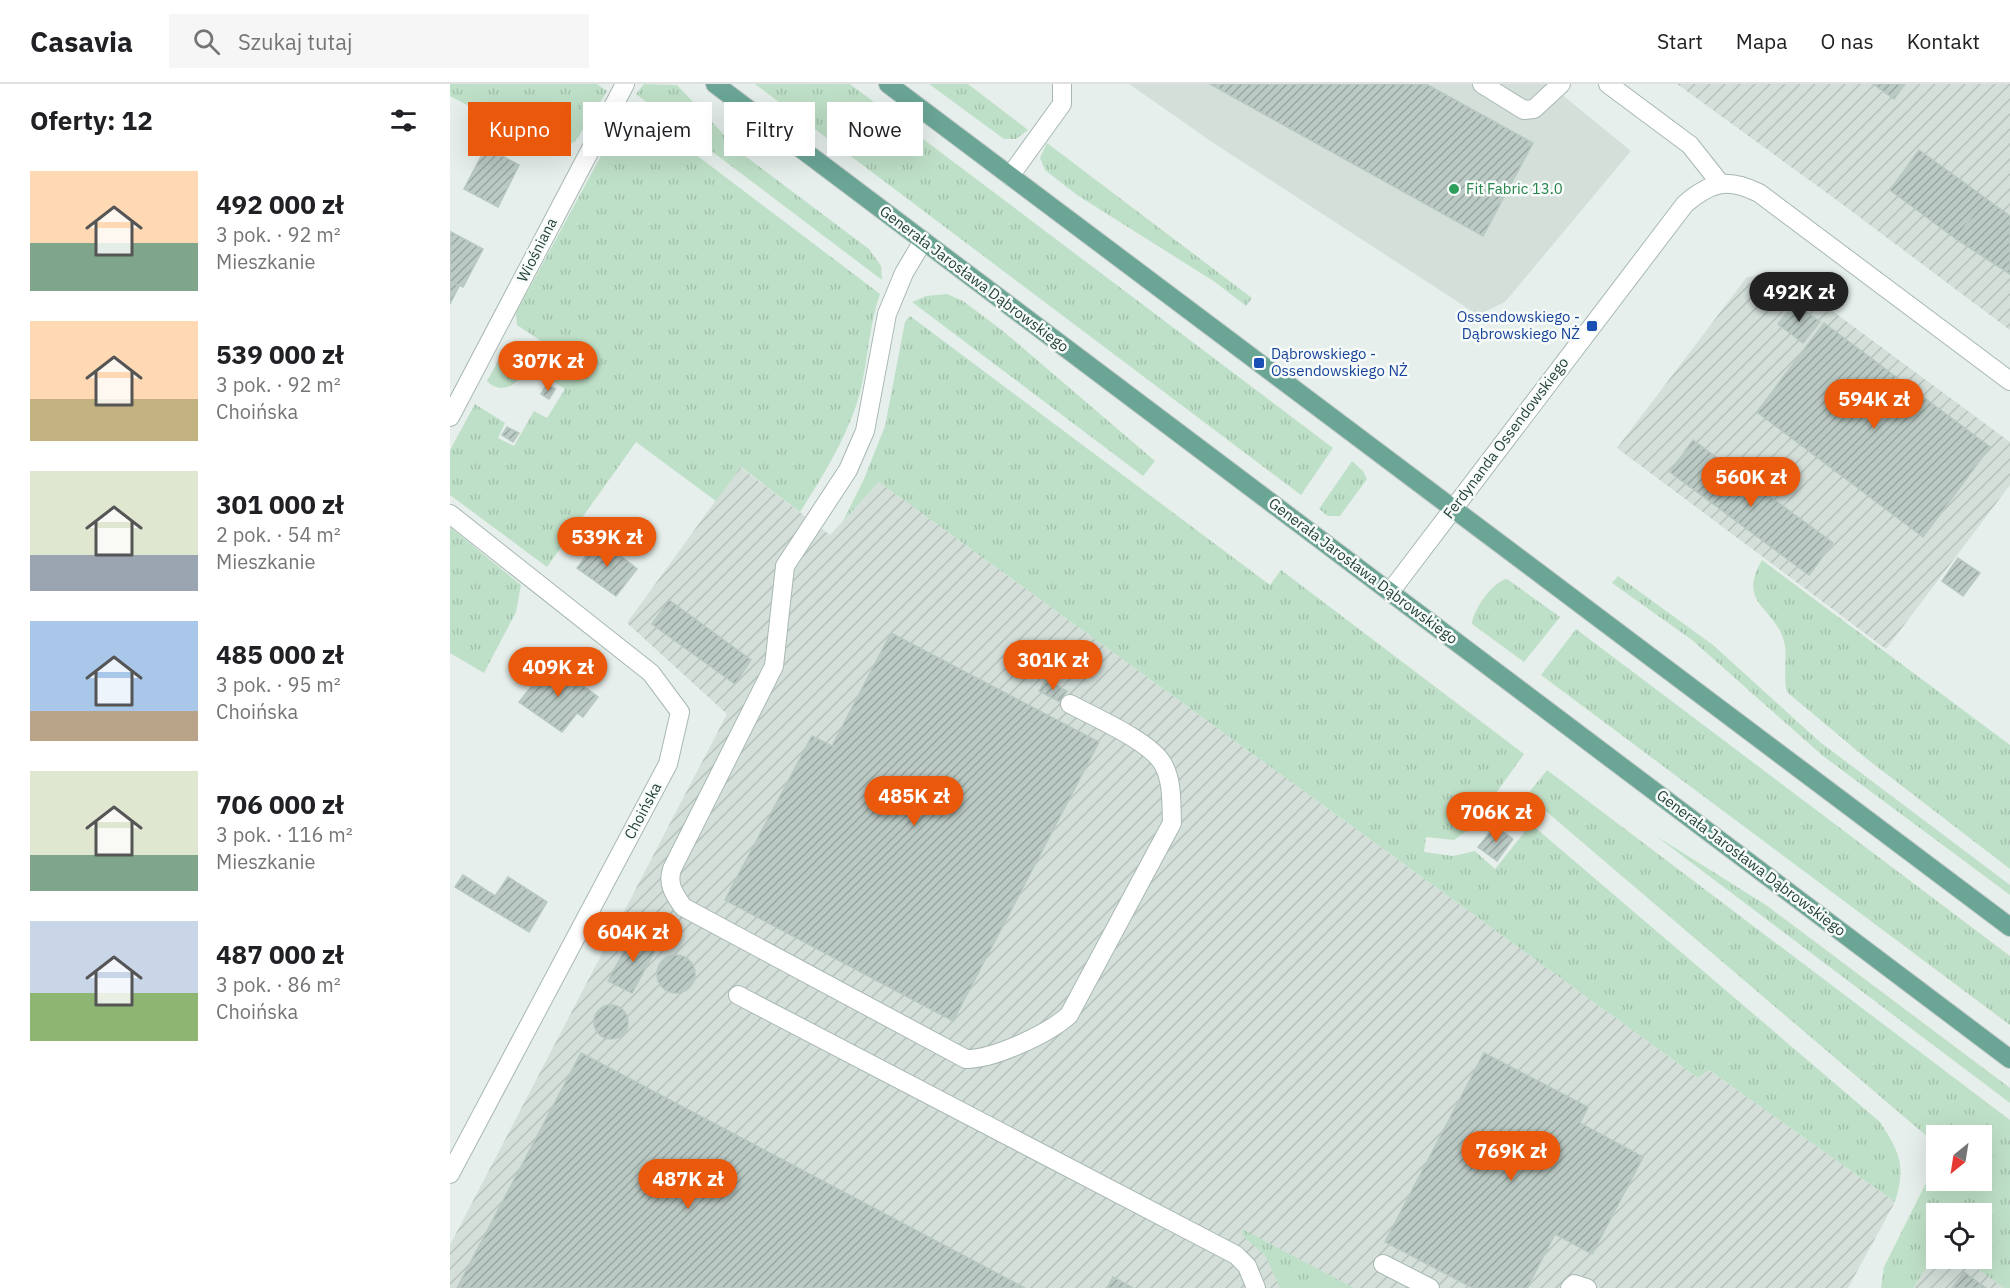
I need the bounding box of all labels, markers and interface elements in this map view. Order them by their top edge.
search box [169,14,589,68]
text: Casavia [30,23,133,60]
icon: search [190,25,223,58]
text: Szukaj tutaj [238,27,353,56]
text: Start [1657,27,1703,55]
text: Mapa [1736,27,1788,55]
text: O nas [1821,27,1874,55]
text: Kontakt [1907,27,1980,55]
chip: Kupno [468,102,571,156]
chip: Wynajem [583,102,712,156]
chip: Filtry [724,102,815,156]
chip: Nowe [827,102,923,156]
text: Oferty: 12 [30,103,153,137]
icon: filters [387,104,420,137]
place label: Fit Fabric 13.0 [1466,179,1563,198]
marker: Fit Fabric 13.0 [1447,182,1461,196]
text: 492 000 zł [216,187,344,221]
icon: home [78,195,150,267]
street label: Generała Jarosława Dąbrowskiego [876,201,1073,356]
street label: Wiośniana [512,214,561,285]
text: 3 pok. · 92 m² [216,221,341,248]
text: Mieszkanie [216,248,316,275]
pin: 492K zł [1744,272,1854,323]
text: 492K zł [1763,278,1835,305]
place label: Ossendowskiego - Dąbrowskiego NŻ [1457,307,1580,343]
marker: Ossendowskiego - Dąbrowskiego NŻ [1585,319,1599,333]
text: 539 000 zł [216,337,344,371]
pin: 307K zł [493,341,603,392]
place label: Dąbrowskiego - Ossendowskiego NŻ [1271,344,1408,380]
icon: home [78,345,150,417]
text: 307K zł [512,347,584,374]
street label: Ferdynanda Ossendowskiego [1439,353,1572,522]
marker: Dąbrowskiego - Ossendowskiego NŻ [1252,356,1266,370]
text: 3 pok. · 92 m² [216,371,341,398]
pin: 594K zł [1819,379,1929,430]
text: 594K zł [1838,385,1910,412]
text: Choińska [216,398,298,425]
pin: 560K zł [1696,457,1806,508]
text: 560K zł [1715,463,1787,490]
text: 301 000 zł [216,487,344,521]
street label: Generała Jarosława Dąbrowskiego [1265,493,1462,648]
icon: home [78,495,150,567]
pin: 539K zł [552,517,662,568]
text: 2 pok. · 54 m² [216,521,341,548]
text: 539K zł [571,523,643,550]
text: Mieszkanie [216,548,316,575]
text: 485 000 zł [216,637,344,671]
pin: 301K zł [998,640,1108,691]
icon: home [78,645,150,717]
text: 301K zł [1017,646,1089,673]
pin: 409K zł [503,647,613,698]
text: 409K zł [522,653,594,680]
text: 3 pok. · 95 m² [216,671,341,698]
text: Choińska [216,698,298,725]
pin: 485K zł [859,776,969,827]
street label: Choińska [620,779,665,842]
text: 485K zł [878,782,950,809]
street label: Generała Jarosława Dąbrowskiego [1653,785,1850,940]
text: 706 000 zł [216,787,344,821]
pin: 706K zł [1441,792,1551,843]
icon: home [78,795,150,867]
text: 706K zł [1460,798,1532,825]
text: 3 pok. · 116 m² [216,821,353,848]
text: Mieszkanie [216,848,316,875]
pin: 604K zł [578,912,688,963]
text: 604K zł [597,918,669,945]
text: 487 000 zł [216,937,344,971]
icon: home [78,945,150,1017]
text: 3 pok. · 86 m² [216,971,341,998]
text: Choińska [216,998,298,1025]
north arrow [1926,1125,1992,1191]
map controls [1926,1125,1992,1269]
pin: 769K zł [1456,1131,1566,1182]
text: 769K zł [1475,1137,1547,1164]
pin: 487K zł [633,1159,743,1210]
text: 487K zł [652,1165,724,1192]
button: locate [1926,1203,1992,1269]

